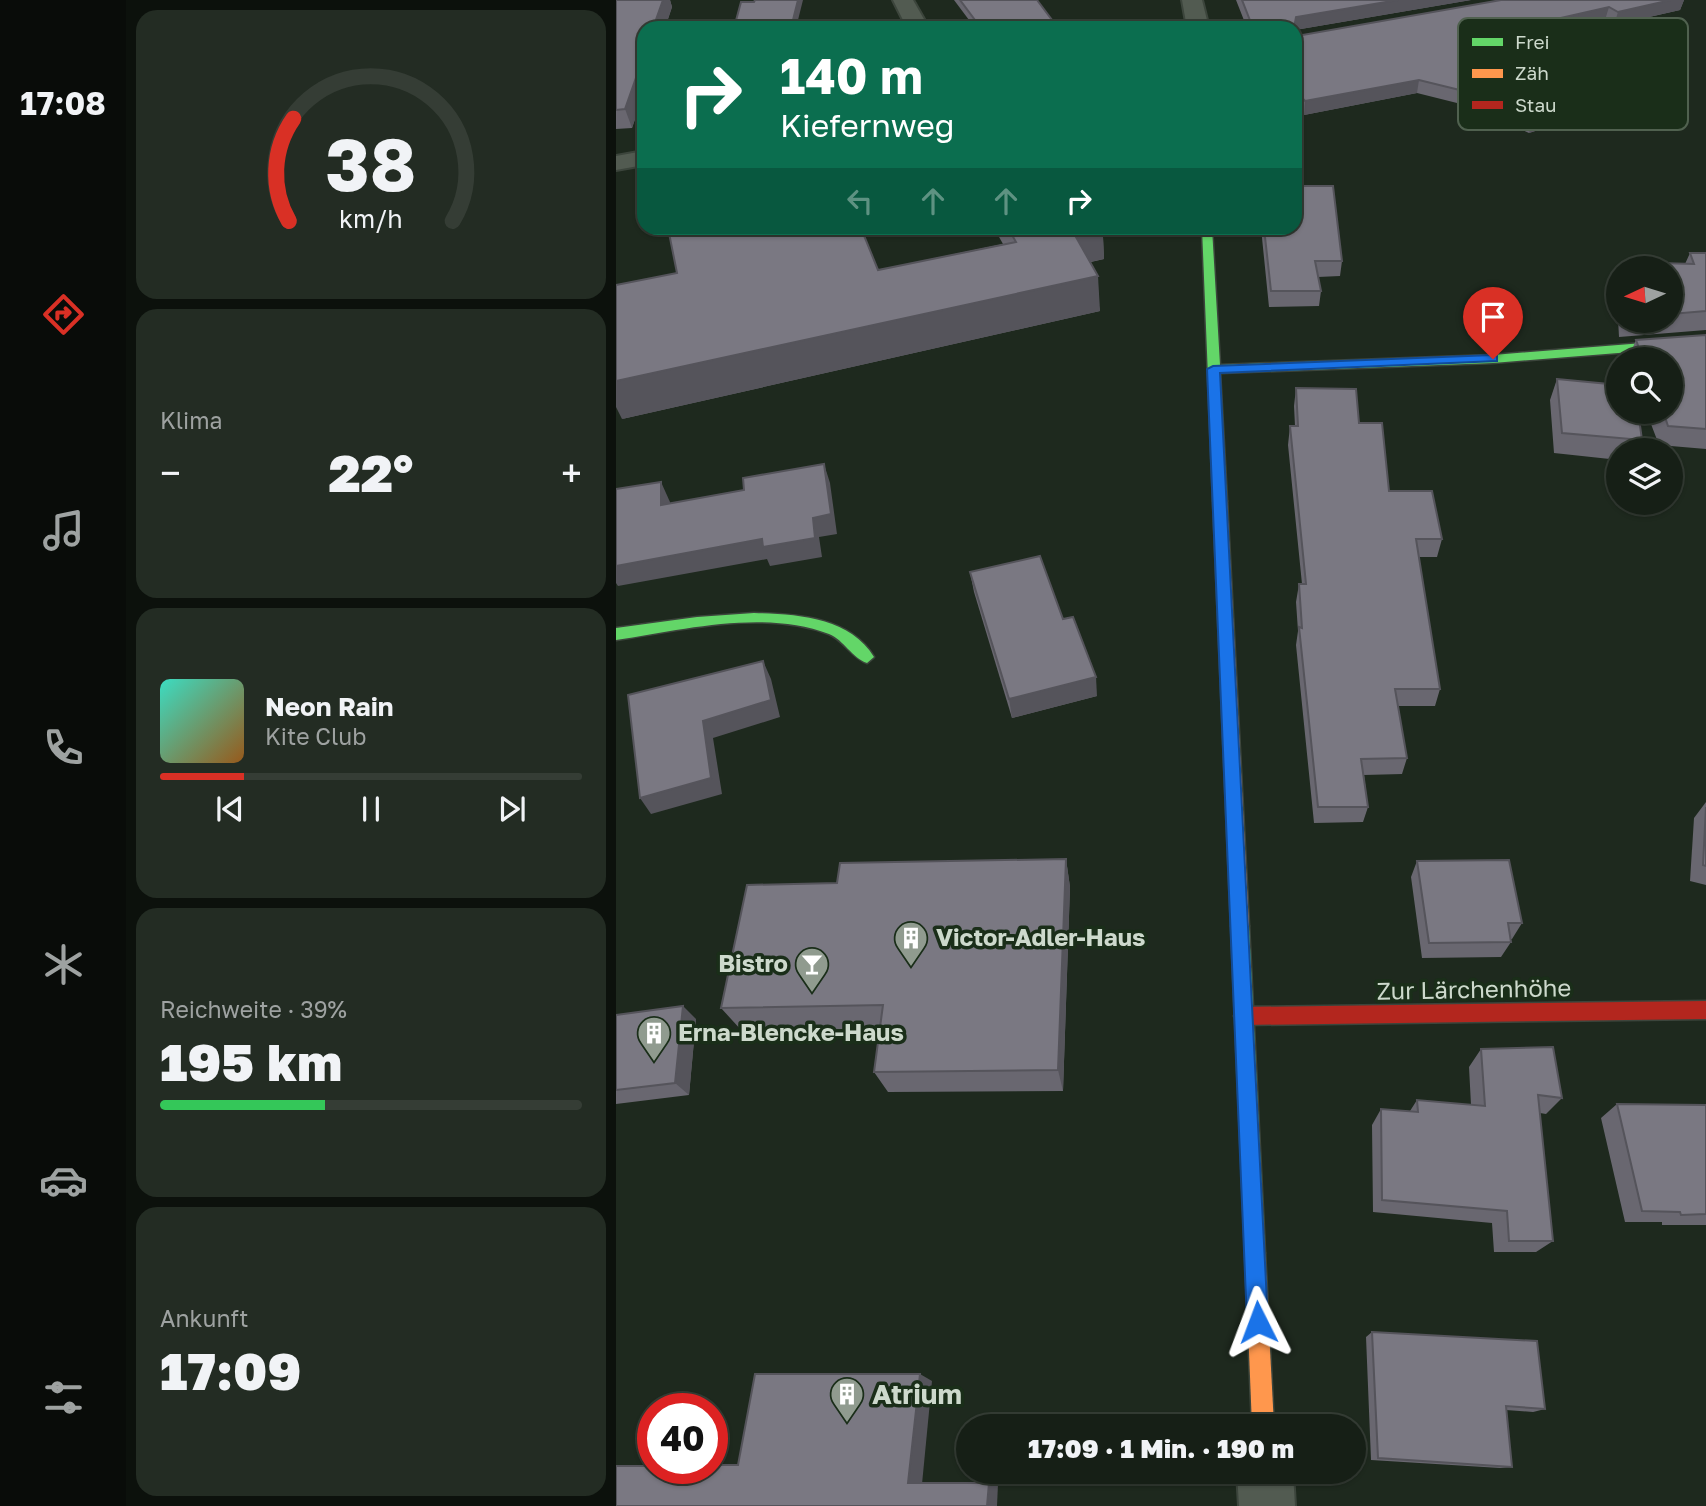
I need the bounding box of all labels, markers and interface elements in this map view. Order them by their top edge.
legend [1458,18,1688,130]
text: Frei [1515,30,1550,53]
text: 140 m [780,46,923,105]
icon: right [665,49,756,140]
text: Zäh [1515,61,1549,84]
text: 17:08 [20,84,106,122]
text: Stau [1515,93,1557,116]
text: Kiefernweg [780,106,955,144]
text: 38 [326,120,417,207]
icon: left [841,182,879,220]
icon: ahead [914,182,952,220]
icon: ahead [987,182,1025,220]
icon: right [1060,182,1098,220]
text: km/h [339,202,403,233]
north arrow [1606,256,1684,332]
map controls [1606,256,1683,515]
pin [1463,287,1523,359]
icon: directions [39,290,88,339]
icon: arrive [1474,298,1512,336]
button: search [1606,347,1683,424]
text: Klima [160,406,223,434]
button: layers [1606,438,1683,515]
text: 22° [329,441,413,503]
text: − [160,450,181,495]
text: + [561,450,582,495]
icon: music [39,506,88,555]
text: Neon Rain [265,691,394,722]
text: Kite Club [265,722,366,750]
icon: phone [39,723,88,772]
icon: previous [211,790,249,828]
icon: pause [352,790,390,828]
icon: next [493,790,531,828]
building icon: Victor-Adler-Haus [892,919,930,968]
place label: Victor-Adler-Haus [936,922,1145,951]
icon: climate [39,940,88,989]
bar icon: Bistro [793,945,831,994]
place label: Bistro [718,948,788,977]
street label: Zur Lärchenhöhe [1376,972,1572,1005]
text: Reichweite · 39% [160,995,347,1023]
building icon: Erna-Blencke-Haus [635,1014,673,1063]
place label: Erna-Blencke-Haus [678,1017,904,1046]
text: 195 km [160,1030,342,1092]
icon: car [39,1156,88,1205]
position arrow [1221,1285,1295,1359]
text: Ankunft [160,1304,248,1332]
text: 17:09 [160,1339,301,1401]
icon: filters [39,1373,88,1422]
building icon: Atrium [828,1375,866,1424]
place label: Atrium [872,1377,962,1410]
speed limit sign: 40 [637,1393,728,1484]
text: 17:09 · 1 Min. · 190 m [1028,1433,1294,1464]

